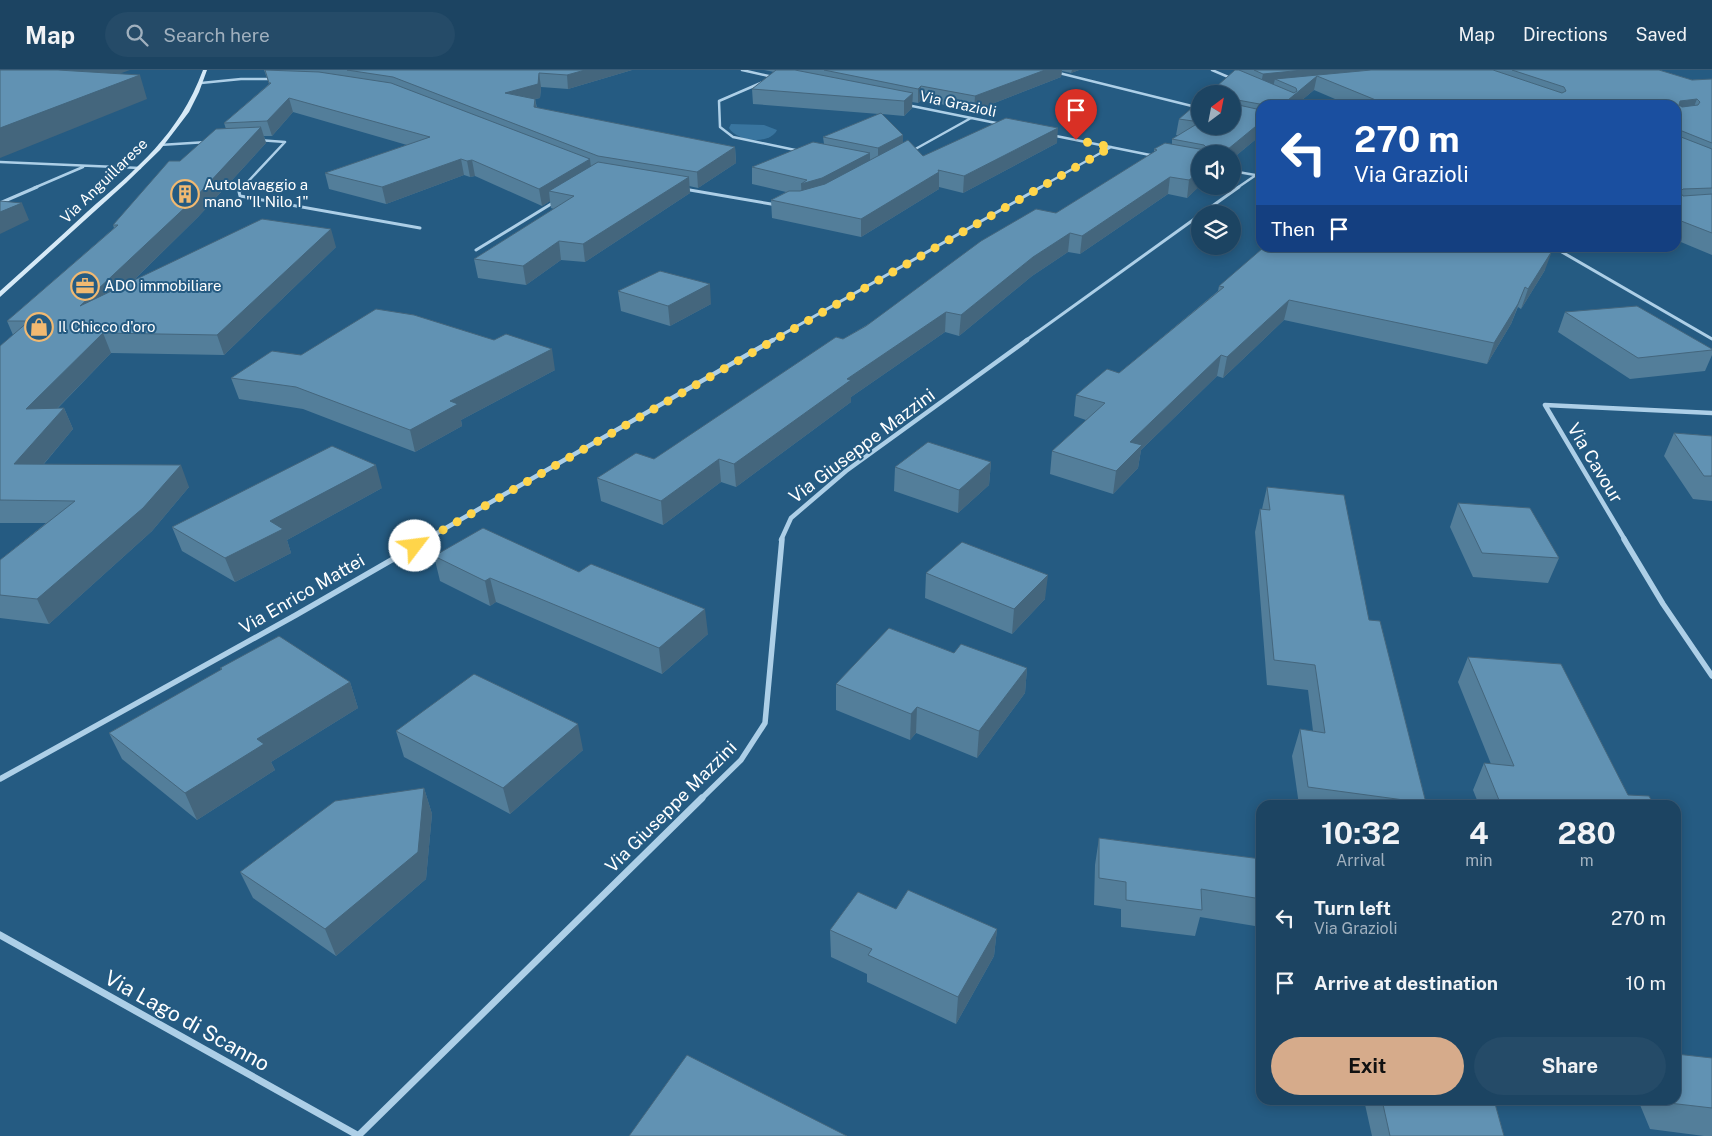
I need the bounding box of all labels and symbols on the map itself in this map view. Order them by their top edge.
north arrow [1191,85,1241,135]
street label: Via Grazioli [918,87,998,120]
pin [1055,89,1097,140]
street label: Via Anguillarese [57,135,151,226]
place label: Autolavaggio a mano "Il Nilo 1" [204,176,309,210]
building icon: Autolavaggio a mano "Il Nilo 1" [170,179,200,209]
office icon: ADO immobiliare [70,271,100,301]
place label: ADO immobiliare [104,277,221,294]
shop icon: Il Chicco d'oro [24,312,54,342]
place label: Il Chicco d'oro [58,318,156,335]
street label: Via Giuseppe Mazzini [785,384,939,507]
street label: Via Cavour [1563,419,1627,506]
position arrow [388,519,440,571]
street label: Via Enrico Mattei [236,549,368,638]
street label: Via Giuseppe Mazzini [601,737,741,877]
street label: Via Lago di Scanno [100,965,274,1076]

